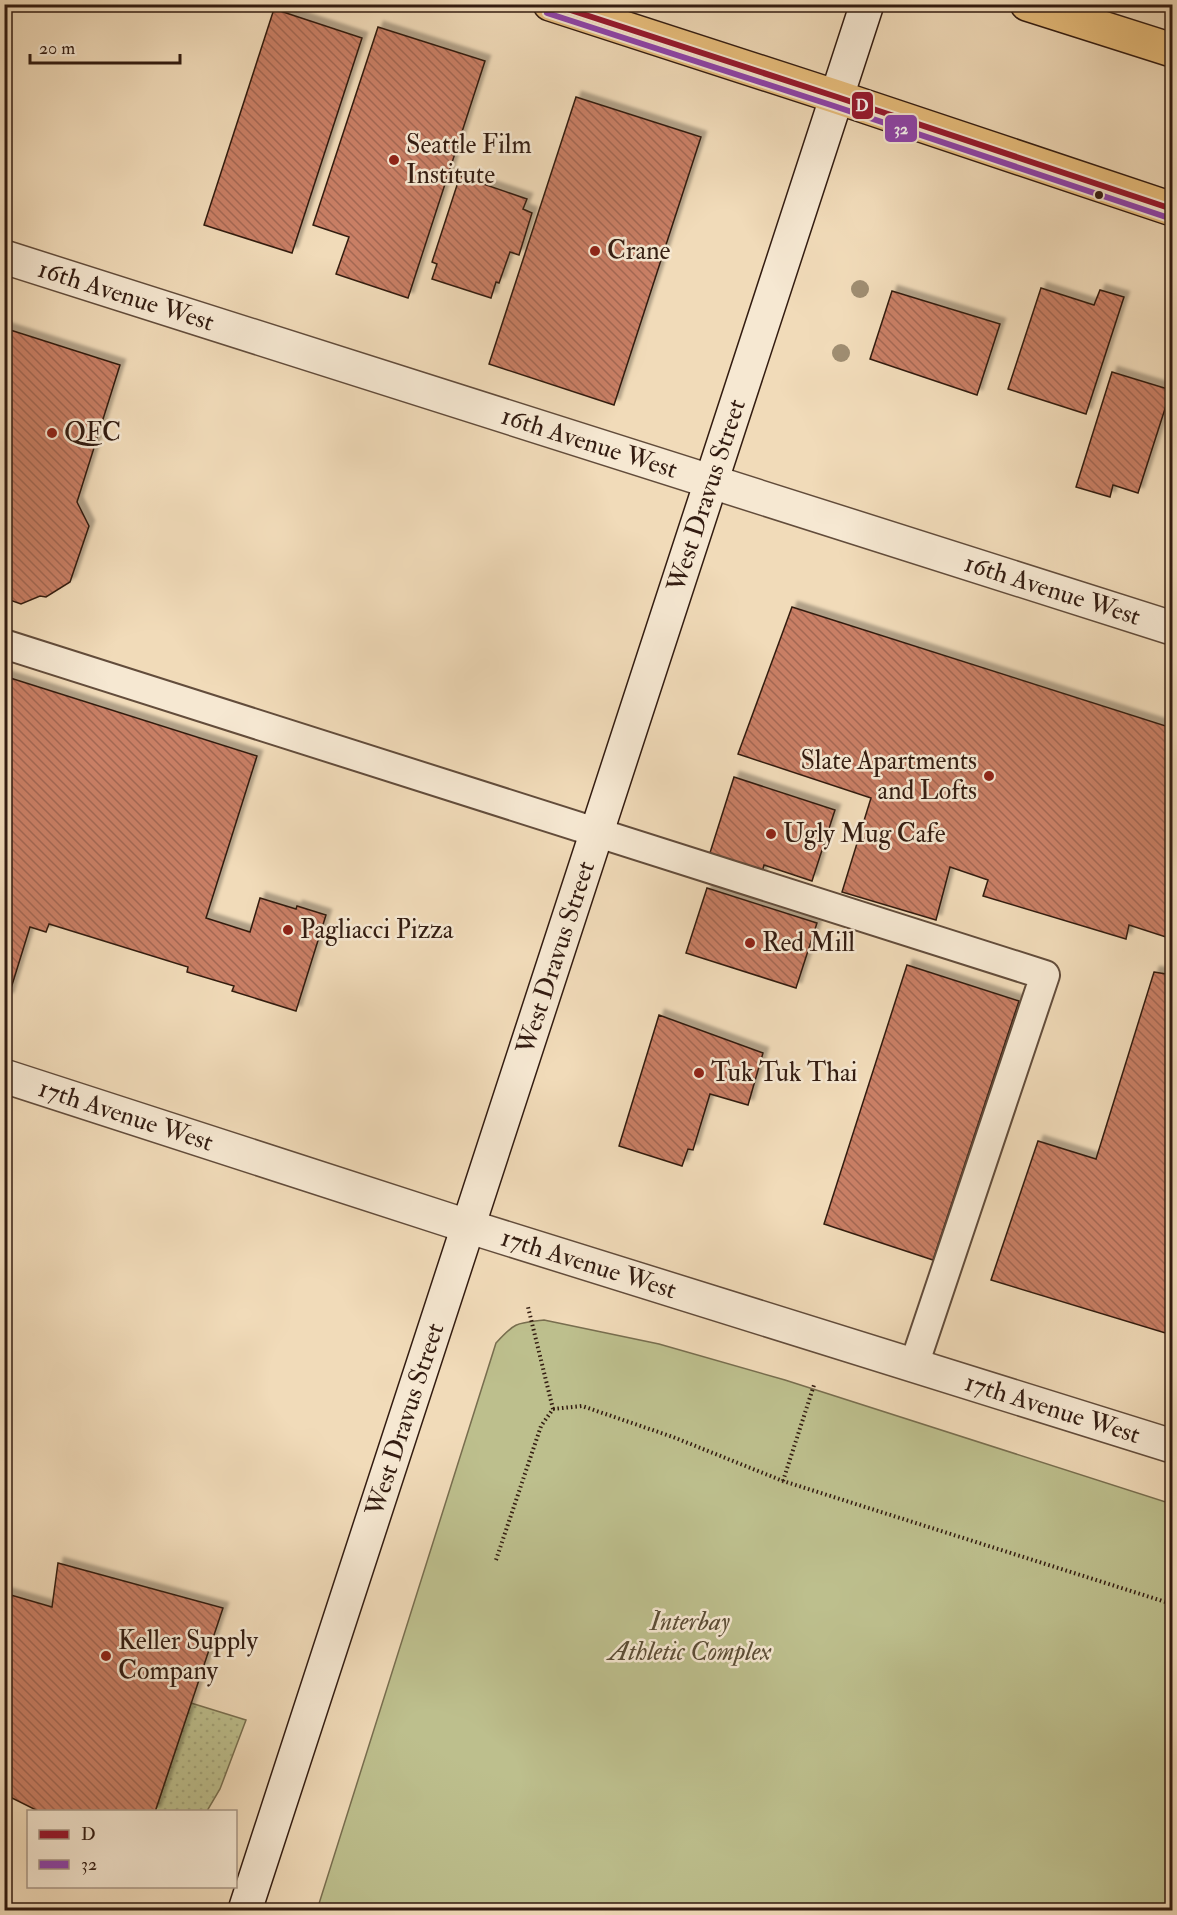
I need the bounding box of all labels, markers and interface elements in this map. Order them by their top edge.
scale bar [30,27,180,65]
text: 20 m [39,37,75,60]
line badge: D [851,91,874,120]
text: D [855,96,869,116]
line badge: 32 [884,114,918,143]
text: 32 [894,119,908,139]
place label: Seattle Film Institute [406,129,532,191]
marker: Seattle Film Institute [387,153,401,167]
unlabelled marker [1093,189,1105,201]
place label: Crane [607,235,671,267]
marker: Crane [588,244,602,258]
street label: 16th Avenue West [34,253,218,339]
street label: West Dravus Street [660,395,753,597]
street label: 16th Avenue West [497,400,681,486]
place label: QFC [64,417,121,449]
marker: QFC [45,426,59,440]
street label: 16th Avenue West [960,547,1144,633]
place label: Slate Apartments and Lofts [800,745,977,807]
marker: Slate Apartments and Lofts [982,769,996,783]
place label: Ugly Mug Cafe [783,818,946,850]
marker: Ugly Mug Cafe [764,827,778,841]
street label: West Dravus Street [509,857,602,1059]
place label: Pagliacci Pizza [300,914,454,946]
marker: Pagliacci Pizza [281,923,295,937]
place label: Red Mill [762,927,855,959]
marker: Red Mill [743,936,757,950]
place label: Tuk Tuk Thai [711,1057,858,1089]
marker: Tuk Tuk Thai [692,1066,706,1080]
street label: 17th Avenue West [34,1072,217,1159]
street label: 17th Avenue West [497,1222,680,1306]
street label: West Dravus Street [358,1319,451,1521]
street label: 17th Avenue West [961,1366,1144,1451]
park label: Interbay Athletic Complex [605,1606,772,1668]
place label: Keller Supply Company [118,1625,258,1688]
marker: Keller Supply Company [99,1649,113,1663]
legend [27,1810,237,1888]
text: D [81,1823,96,1846]
text: 32 [81,1853,97,1876]

